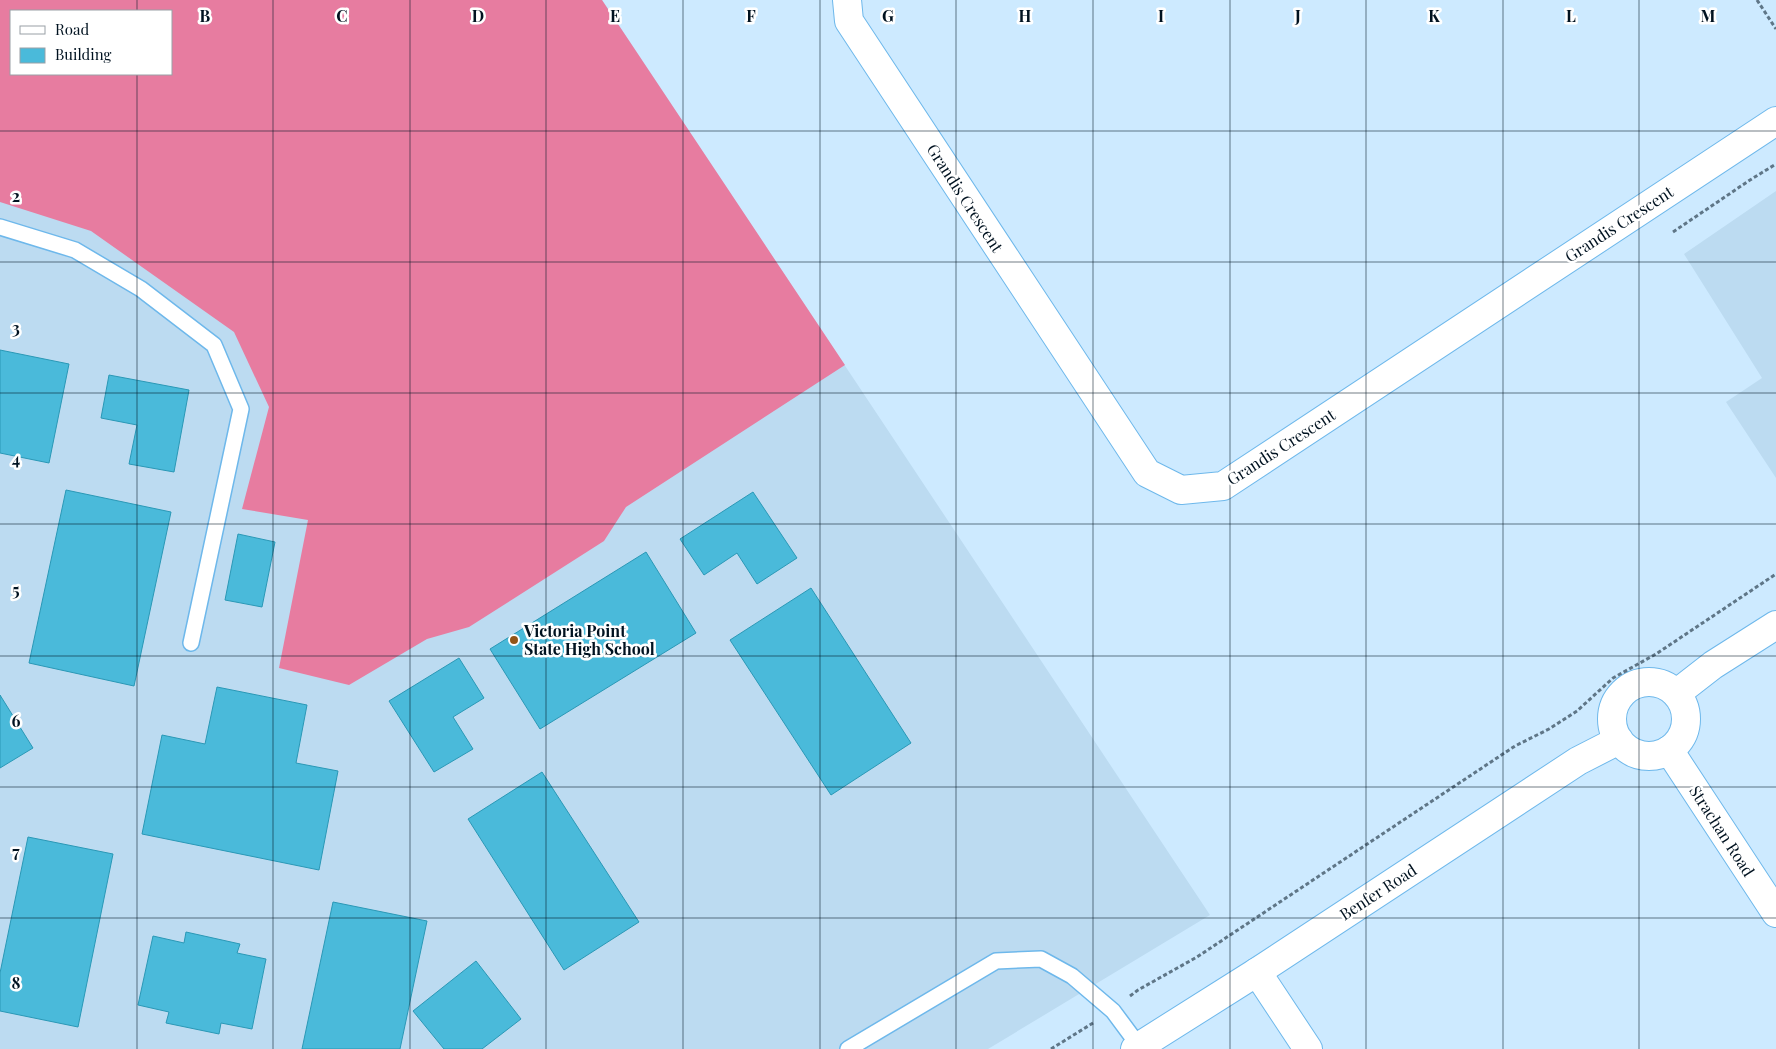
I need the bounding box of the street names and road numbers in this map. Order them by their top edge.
street label: Grandis Crescent [923,140,1008,256]
street label: Grandis Crescent [1561,181,1677,266]
street label: Grandis Crescent [1223,404,1339,489]
street label: Strachan Road [1685,781,1760,880]
street label: Benfer Road [1335,859,1420,924]

